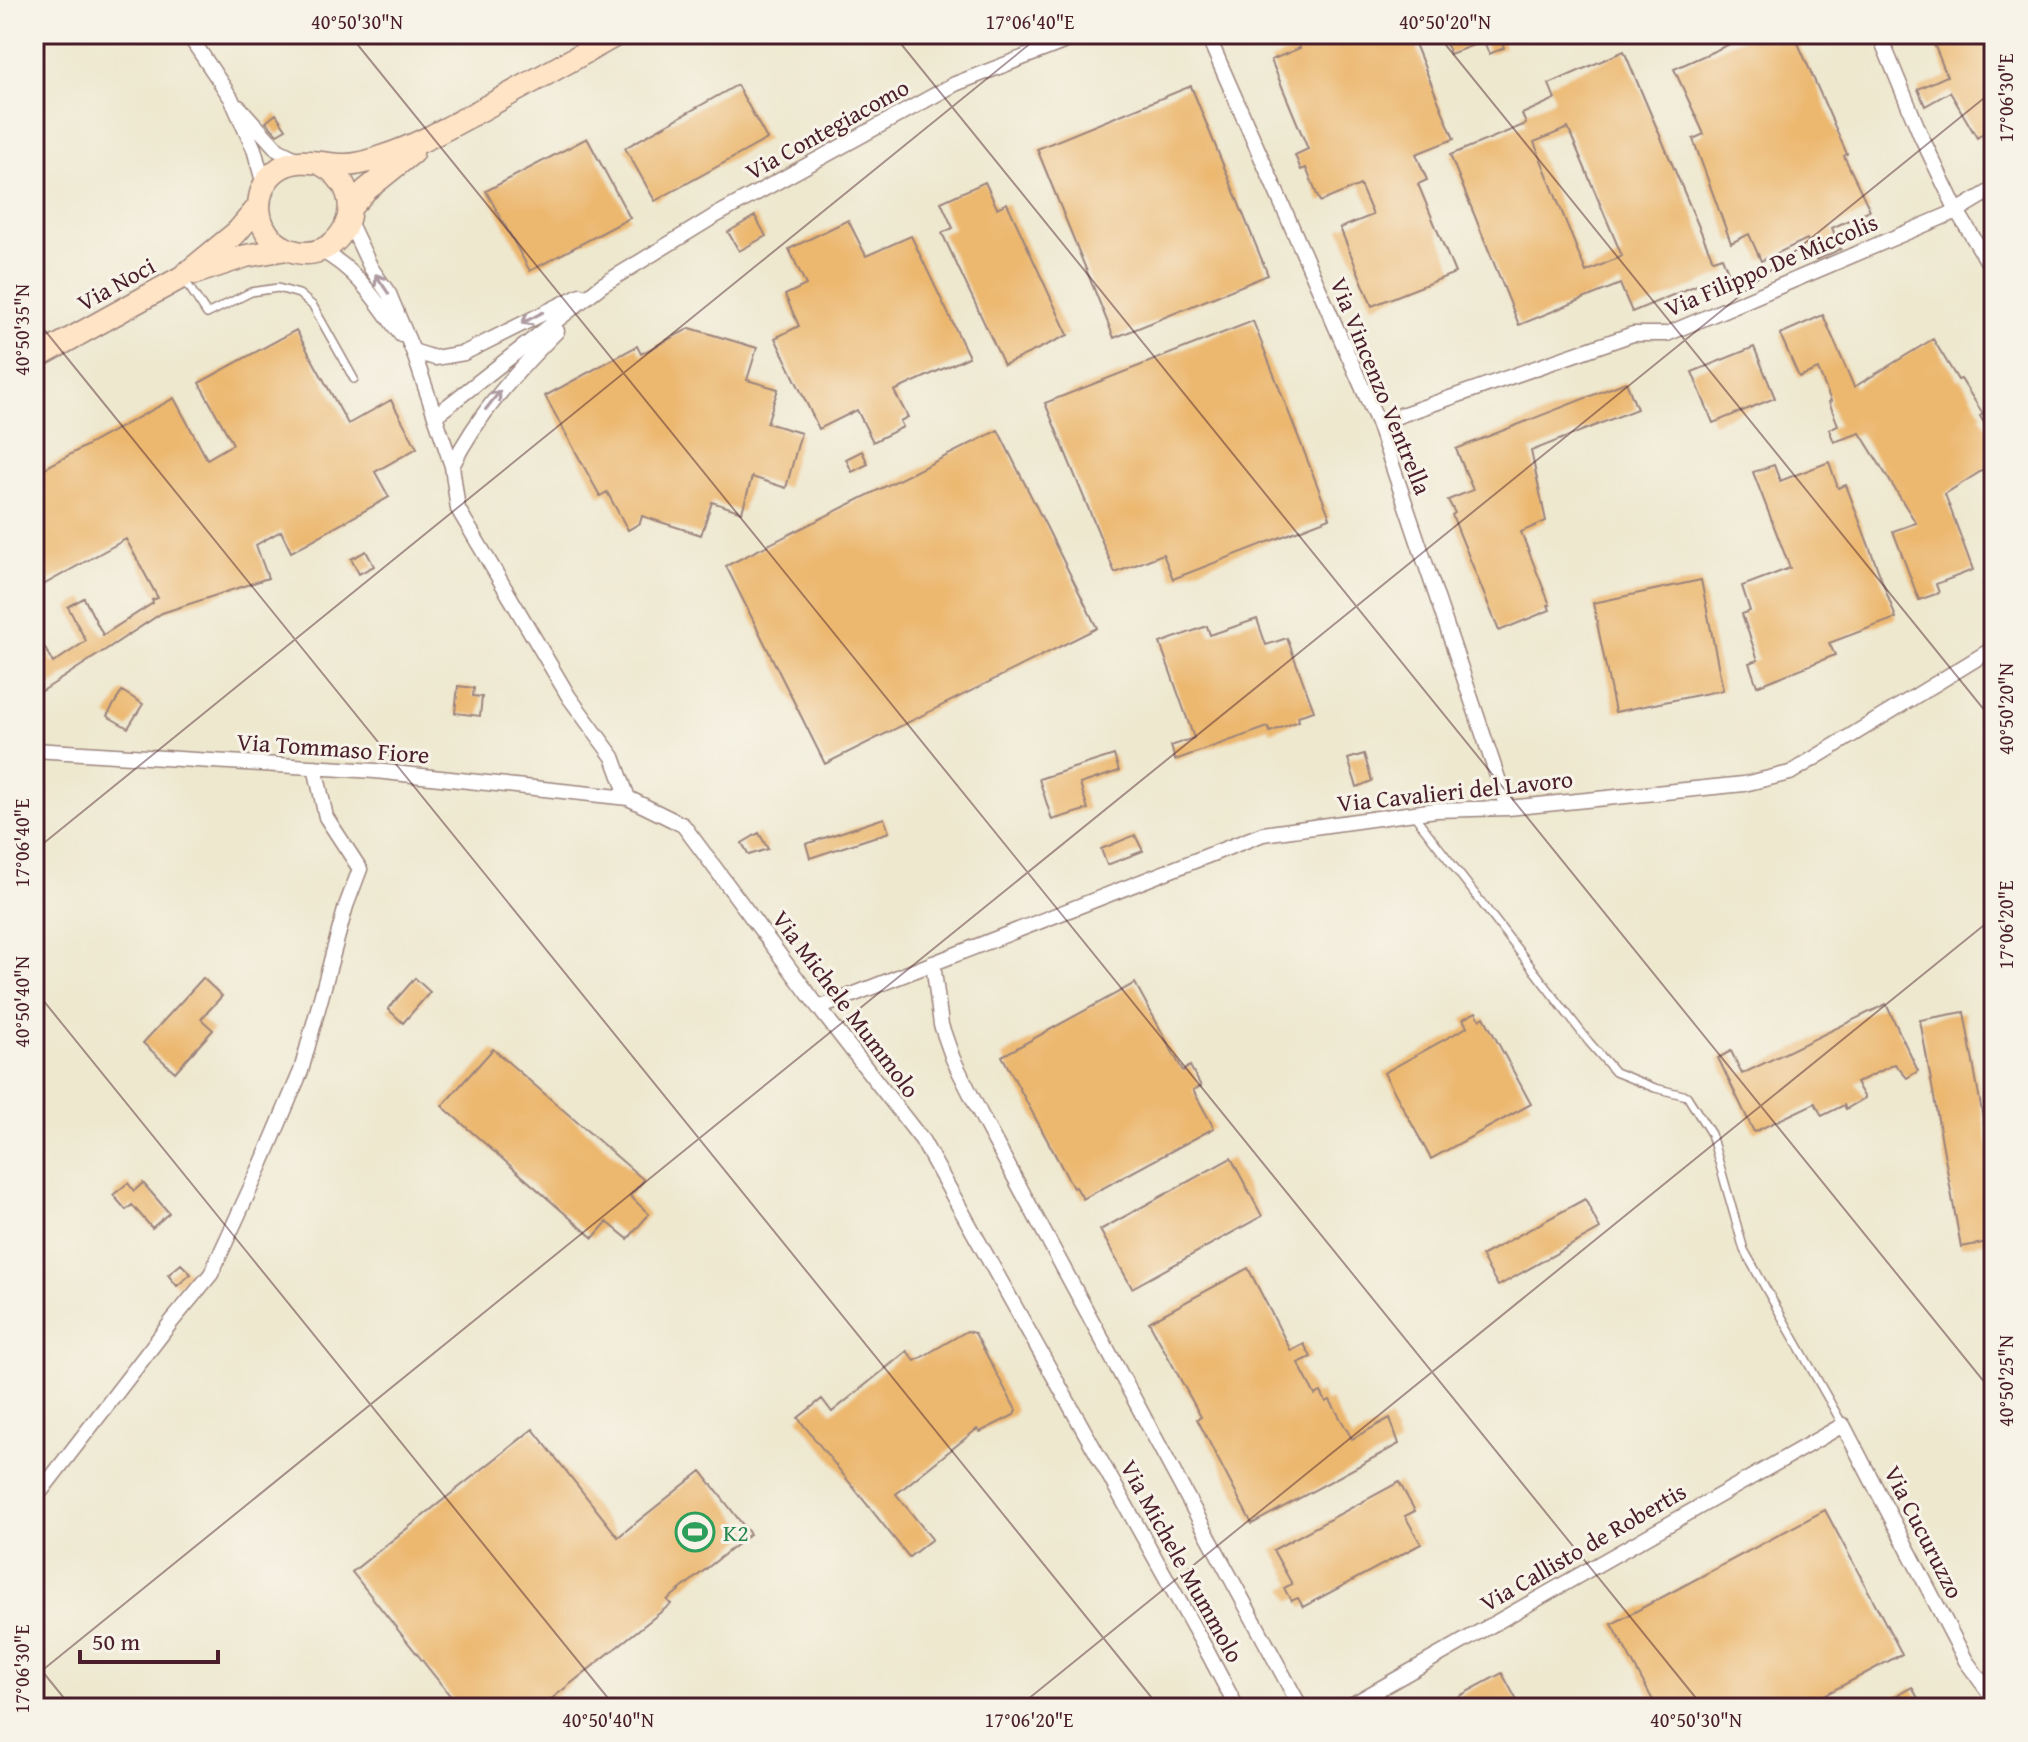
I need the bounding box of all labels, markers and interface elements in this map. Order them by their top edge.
text: 40°50'30"N [311,7,403,36]
text: 17°06'40"E [986,7,1074,36]
text: 40°50'20"N [1399,7,1491,36]
text: 17°06'30"E [1991,54,2020,142]
street label: Via Contegiacomo [739,69,915,189]
street label: Via Filippo De Miccolis [1659,204,1883,326]
street label: Via Noci [71,248,162,320]
street label: Via Vincenzo Ventrella [1321,272,1441,501]
one-way arrow [374,274,390,296]
text: 40°50'35"N [7,284,36,376]
one-way arrow [520,311,544,327]
one-way arrow [485,390,502,411]
text: 40°50'20"N [1991,663,2020,755]
street label: Via Tommaso Fiore [236,724,430,772]
street label: Via Cavalieri del Lavoro [1335,761,1575,821]
text: 17°06'40"E [7,799,36,887]
text: 17°06'20"E [1991,881,2020,969]
street label: Via Michele Mummolo [764,903,928,1105]
text: 40°50'40"N [7,956,36,1048]
text: 40°50'25"N [1991,1335,2020,1427]
street label: Via Michele Mummolo [1112,1453,1252,1669]
street label: Via Cucuruzzo [1876,1460,1972,1604]
street label: Via Callisto de Robertis [1473,1474,1693,1620]
sports icon: K2 [674,1511,716,1553]
place label: K2 [723,1515,749,1550]
scale bar [80,1614,218,1664]
text: 50 m [92,1624,140,1659]
text: 17°06'30"E [7,1625,36,1713]
text: 40°50'40"N [562,1705,654,1734]
text: 17°06'20"E [985,1705,1073,1734]
text: 40°50'30"N [1650,1705,1742,1734]

